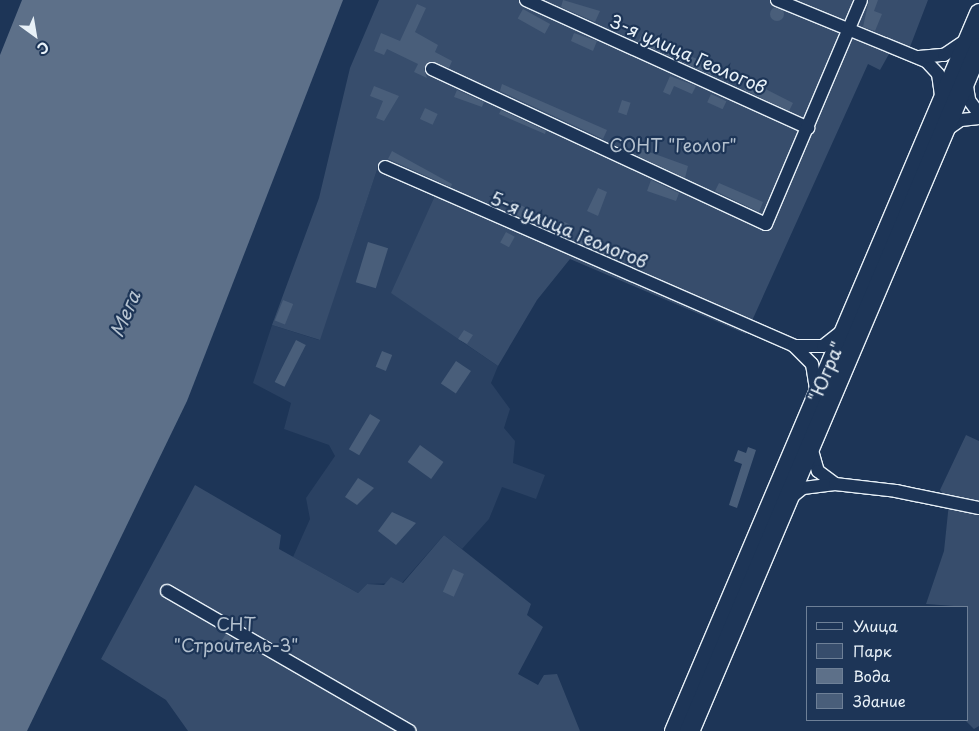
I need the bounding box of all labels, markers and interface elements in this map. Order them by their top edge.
street label: 3-я улица Геологов [606,9,770,99]
north arrow [10,10,60,60]
text: С [33,36,53,60]
park label: СОНТ "Геолог" [609,134,737,156]
street label: 5-я улица Геологов [486,187,652,273]
water label: Мега [105,287,145,341]
street label: "Югра" [804,338,848,406]
legend [806,606,969,721]
park label: СНТ "Строитель-3" [173,614,299,656]
text: Улица [853,614,898,637]
text: Парк [853,639,892,662]
text: Вода [853,664,890,687]
text: Здание [853,689,906,712]

